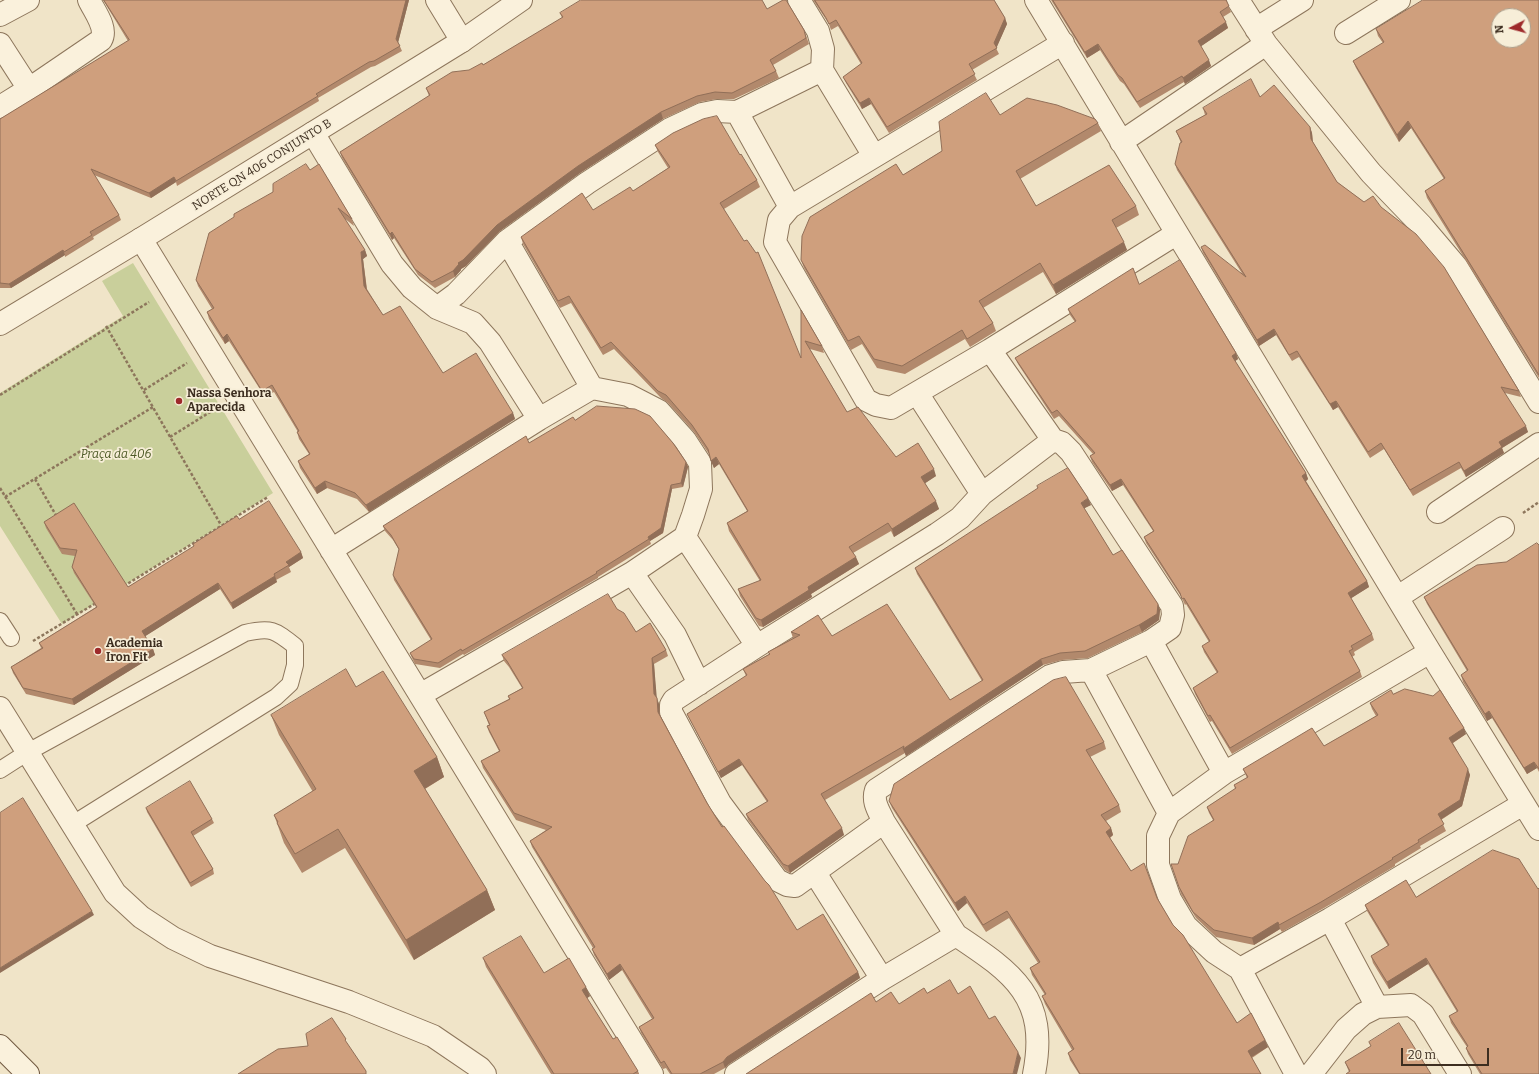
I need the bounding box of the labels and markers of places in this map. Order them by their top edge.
place label: Nassa Senhora Aparecida [187,387,272,415]
marker: Nassa Senhora Aparecida [174,396,184,406]
place label: Academia Iron Fit [106,637,163,665]
marker: Academia Iron Fit [93,646,103,656]

